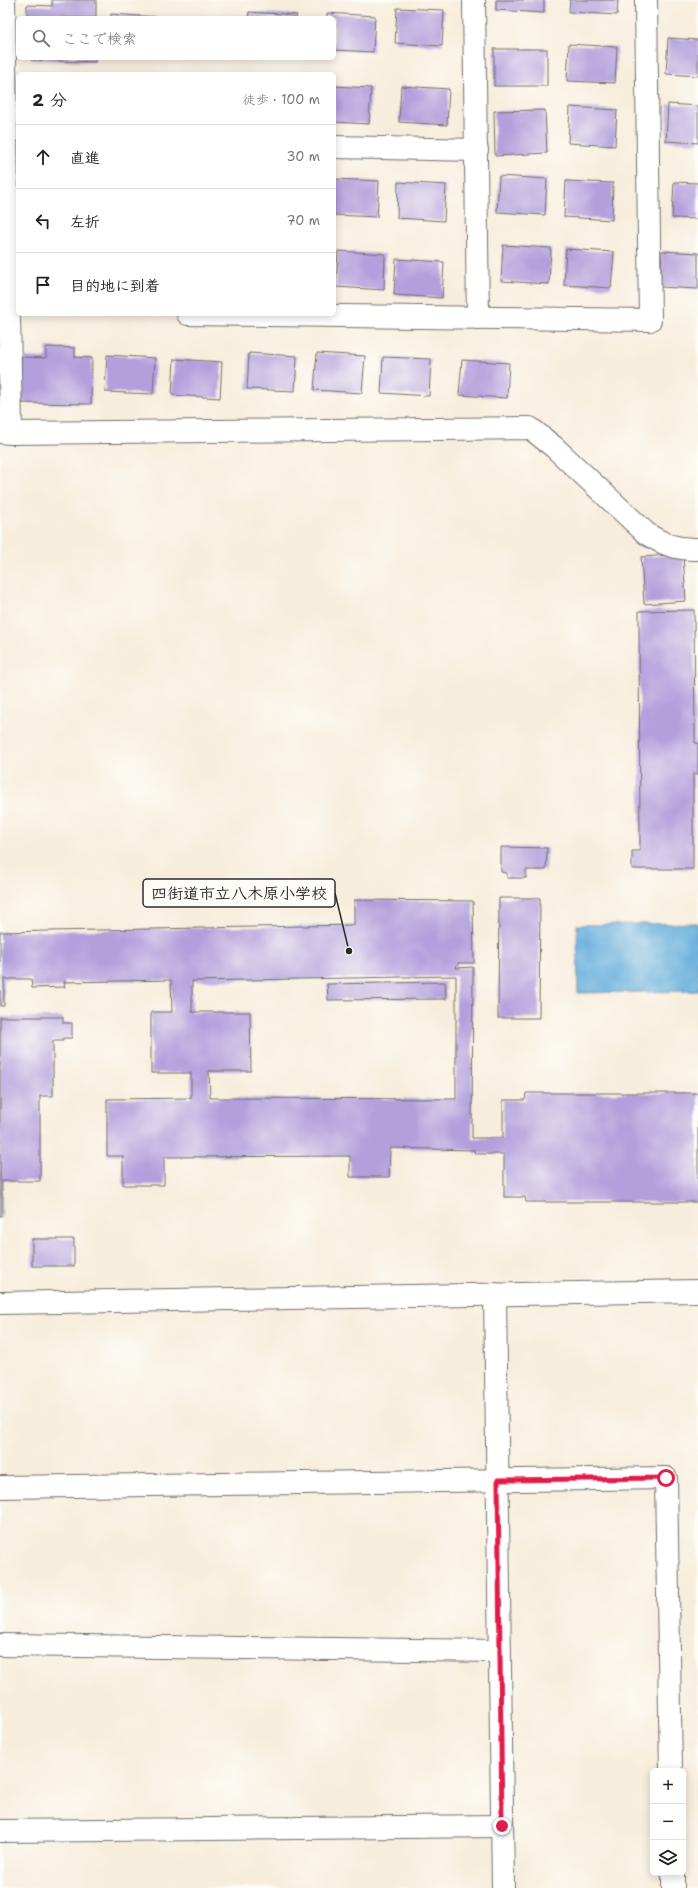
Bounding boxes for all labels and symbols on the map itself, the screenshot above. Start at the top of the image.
callout: 四街道市立八木原小学校 [143,879,335,907]
text: 四街道市立八木原小学校 [151,883,327,904]
route start [657,1469,675,1487]
route end [493,1817,511,1835]

